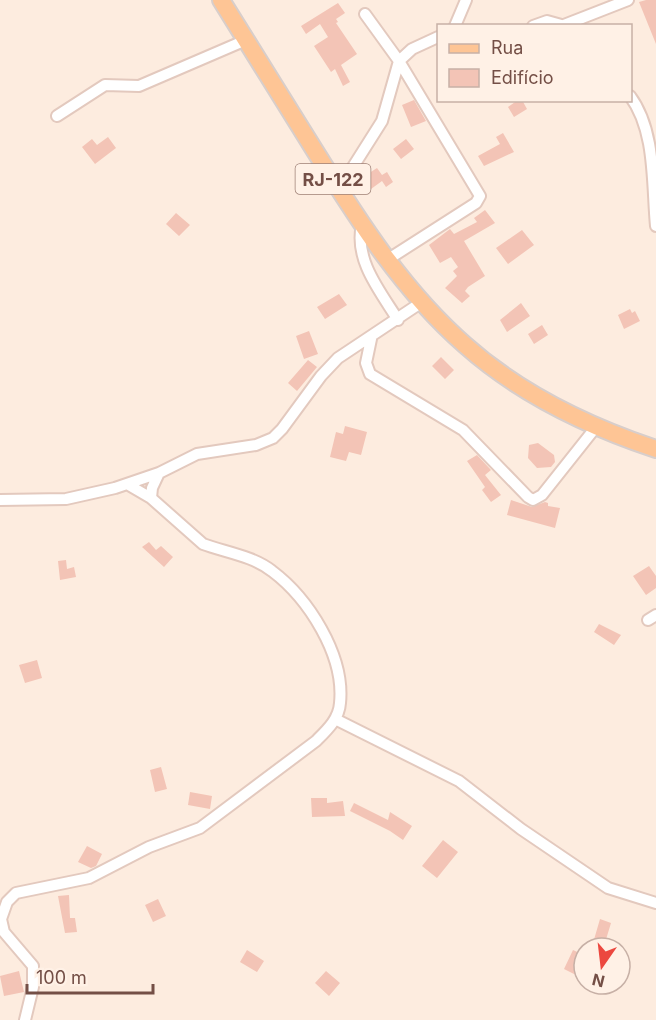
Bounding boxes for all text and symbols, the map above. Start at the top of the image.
legend [437,24,632,102]
text: Rua [491,37,523,58]
text: Edifício [491,67,554,88]
road number: RJ-122 [296,164,370,194]
north arrow [572,936,632,996]
scale bar [27,957,153,995]
text: 100 m [36,967,87,988]
text: N [590,969,607,992]

